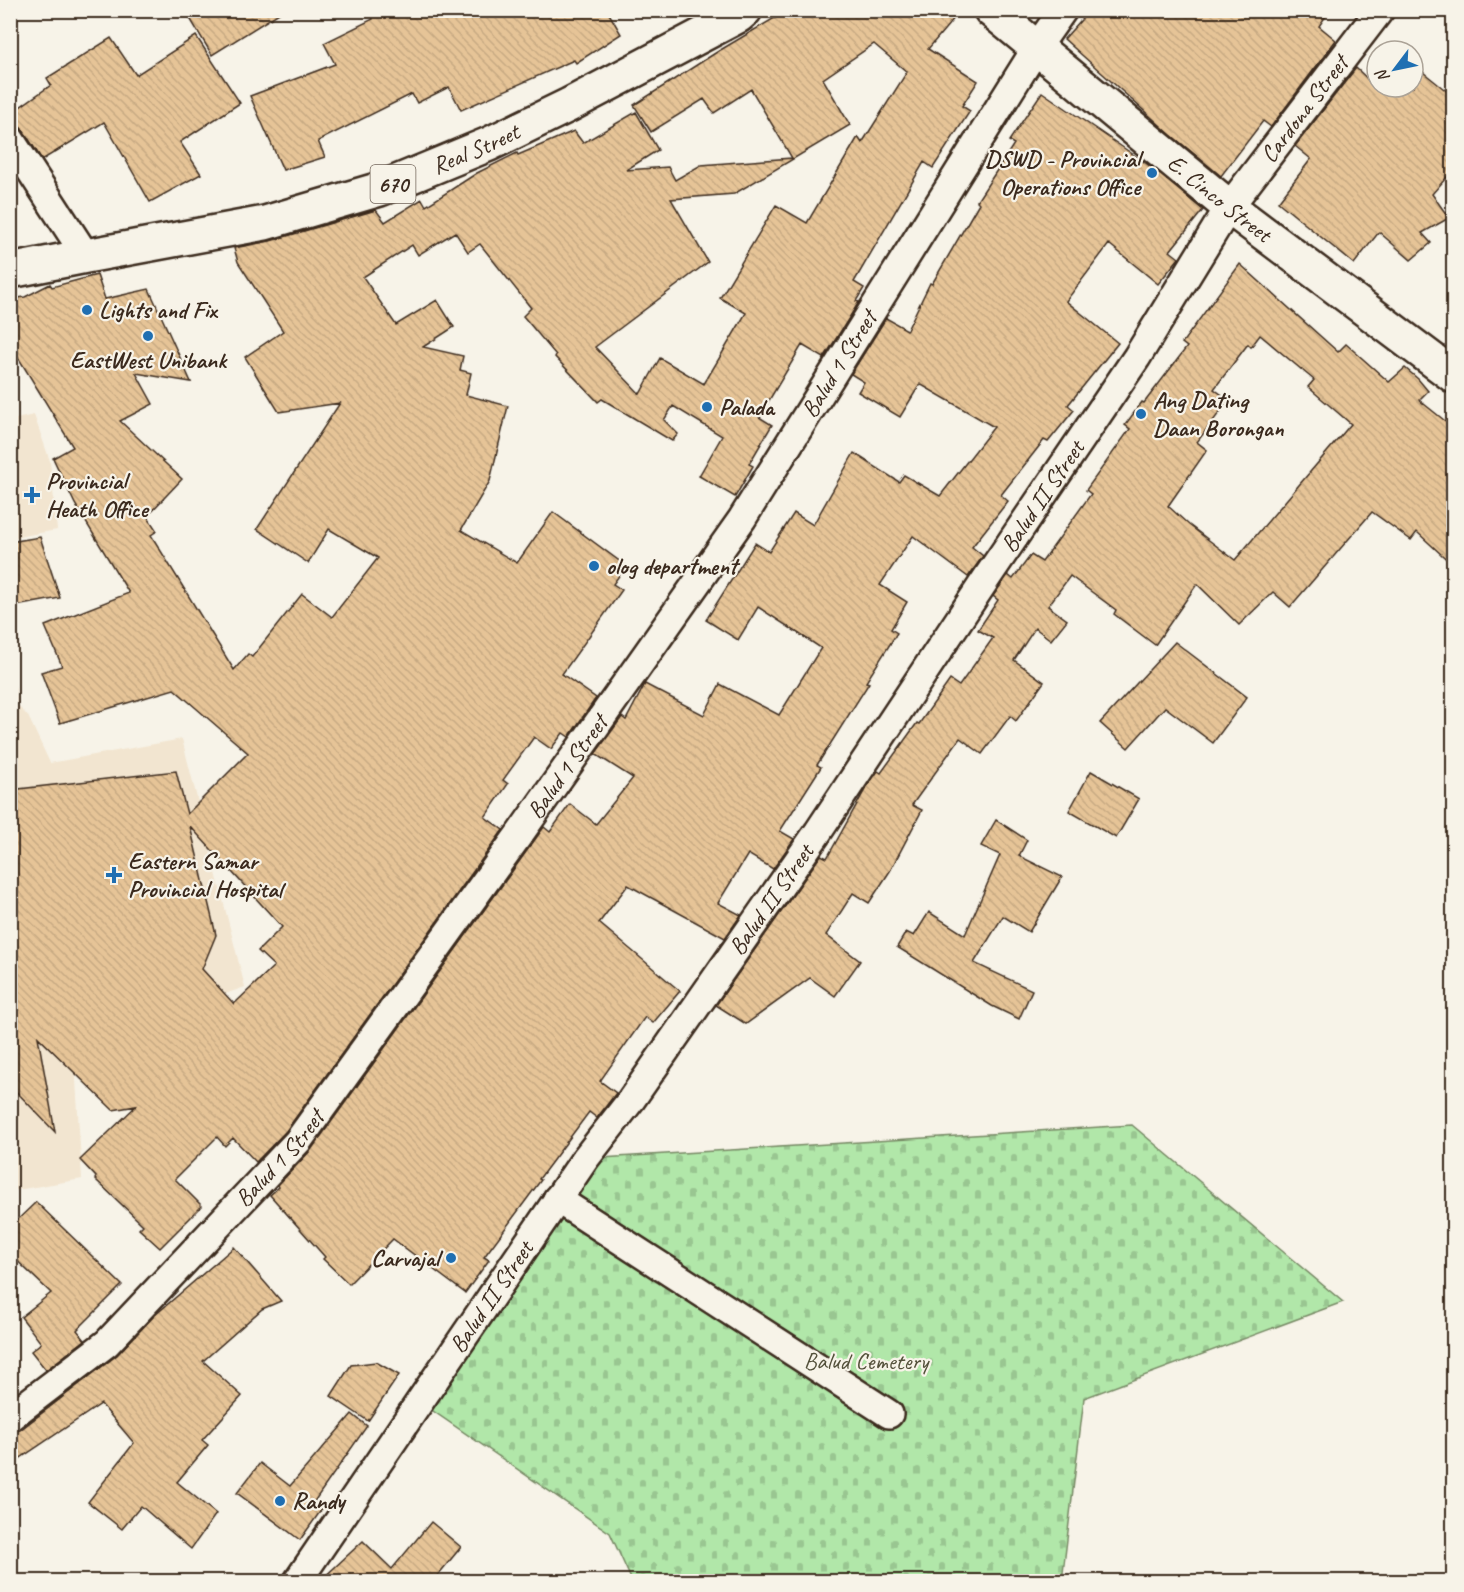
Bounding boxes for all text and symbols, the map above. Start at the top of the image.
north arrow [1365,39,1425,99]
street label: Cardona Street [1254,47,1357,169]
text: N [1370,64,1394,86]
street label: Real Street [428,116,526,181]
place label: DSWD - Provincial Operations Office [985,144,1145,202]
street label: E. Cinco Street [1162,147,1279,250]
road number: 670 [370,165,416,203]
marker: DSWD - Provincial Operations Office [1145,166,1159,180]
place label: Lights and Fix [99,295,218,325]
marker: Lights and Fix [80,303,94,317]
street label: Balud 1 Street [794,303,885,423]
marker: EastWest Unibank [141,329,155,343]
place label: EastWest Unibank [70,345,228,375]
place label: Ang Dating Daan Borongan [1153,385,1285,443]
place label: Palada [719,392,776,422]
marker: Palada [700,400,714,414]
marker: Ang Dating Daan Borongan [1134,407,1148,421]
street label: Balud II Street [994,433,1092,558]
place label: Provincial Heath Office [46,466,149,524]
marker: Provincial Heath Office [23,486,41,504]
place label: olog department [606,551,741,581]
marker: olog department [587,559,601,573]
street label: Balud 1 Street [520,706,616,824]
street label: Balud II Street [722,837,821,961]
place label: Eastern Samar Provincial Hospital [128,846,287,904]
marker: Eastern Samar Provincial Hospital [105,866,123,884]
street label: Balud 1 Street [229,1101,332,1213]
street label: Balud II Street [443,1234,541,1358]
place label: Carvajal [371,1243,444,1273]
marker: Carvajal [444,1251,458,1265]
park label: Balud Cemetery [804,1346,930,1376]
place label: Randy [292,1486,347,1516]
marker: Randy [273,1494,287,1508]

